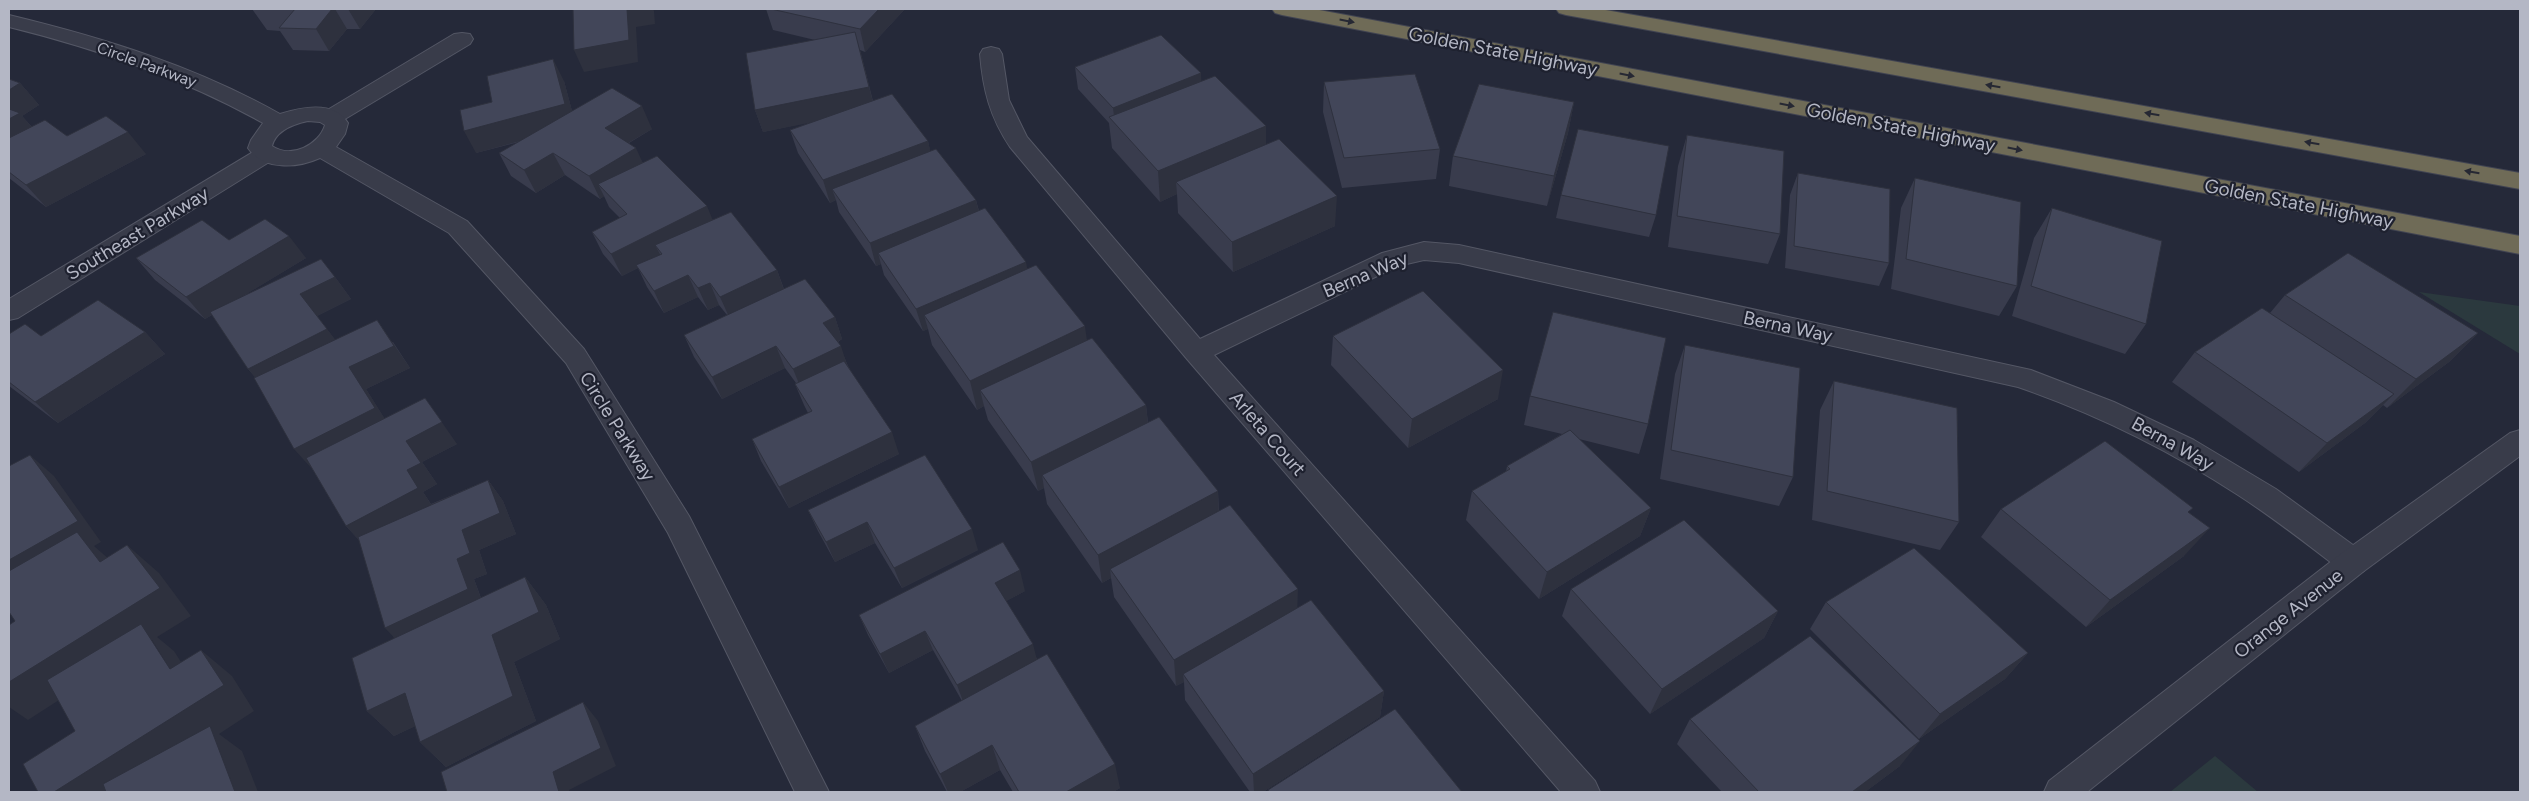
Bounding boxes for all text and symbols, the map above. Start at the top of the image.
one-way arrow [1340,18,1356,26]
street label: Golden State Highway [1407,22,1599,81]
street label: Circle Parkway [94,38,200,92]
one-way arrow [1620,71,1636,79]
one-way arrow [1984,81,2000,89]
street label: Golden State Highway [1805,98,1997,157]
one-way arrow [1779,101,1794,109]
one-way arrow [2144,110,2160,118]
one-way arrow [2304,139,2320,147]
one-way arrow [2008,145,2024,153]
one-way arrow [2464,168,2480,176]
street label: Golden State Highway [2203,174,2395,233]
street label: Southeast Parkway [62,182,213,285]
street label: Berna Way [1319,246,1411,303]
street label: Berna Way [1741,306,1835,347]
street label: Circle Parkway [575,367,660,485]
street label: Arleta Court [1225,386,1311,480]
street label: Berna Way [2128,411,2218,475]
street label: Orange Avenue [2229,564,2347,663]

